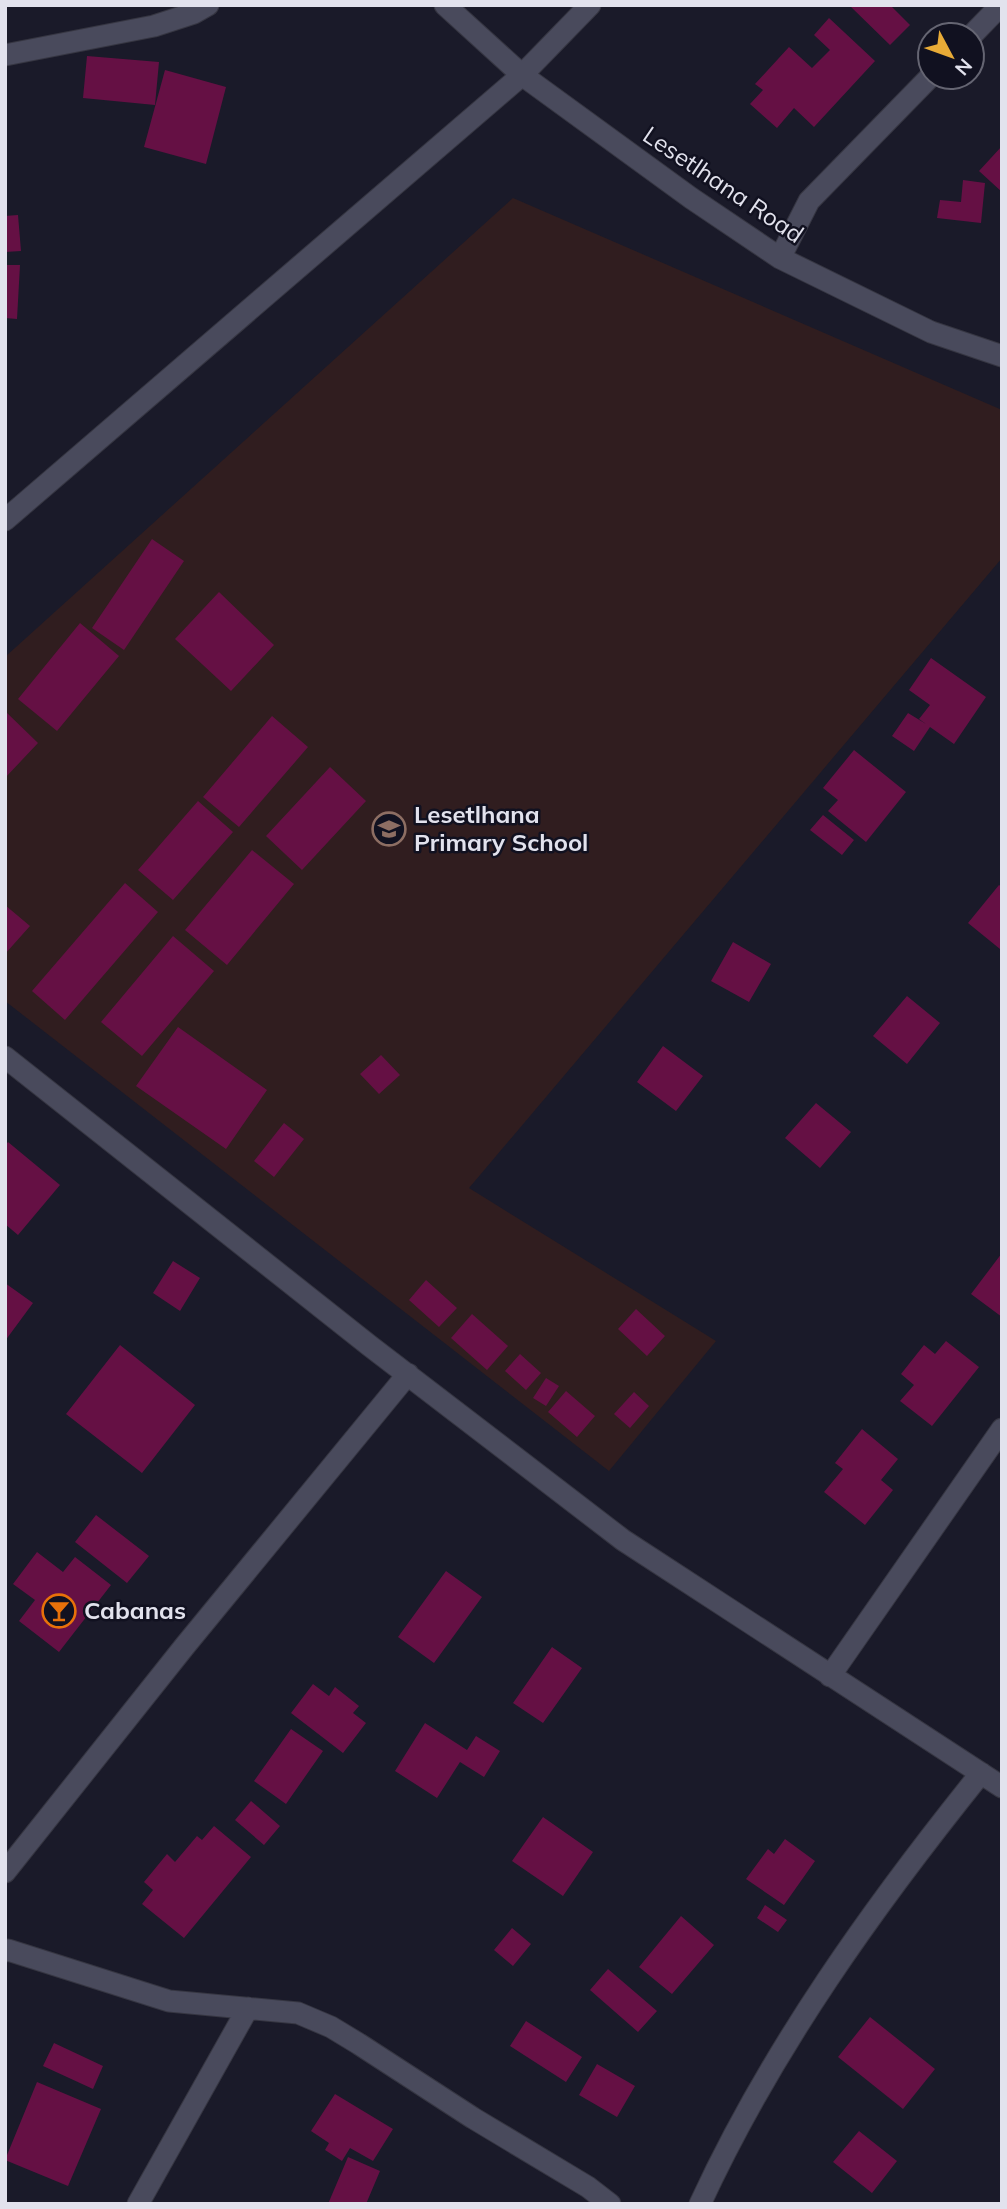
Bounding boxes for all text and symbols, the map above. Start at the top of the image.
north arrow [916,21,986,91]
text: N [950,54,978,80]
street label: Lesetlhana Road [638,119,810,249]
place label: Lesetlhana Primary School [414,799,588,857]
school or university icon: Lesetlhana Primary School [370,810,408,848]
bar icon: Cabanas [40,1592,78,1630]
place label: Cabanas [84,1595,186,1625]

